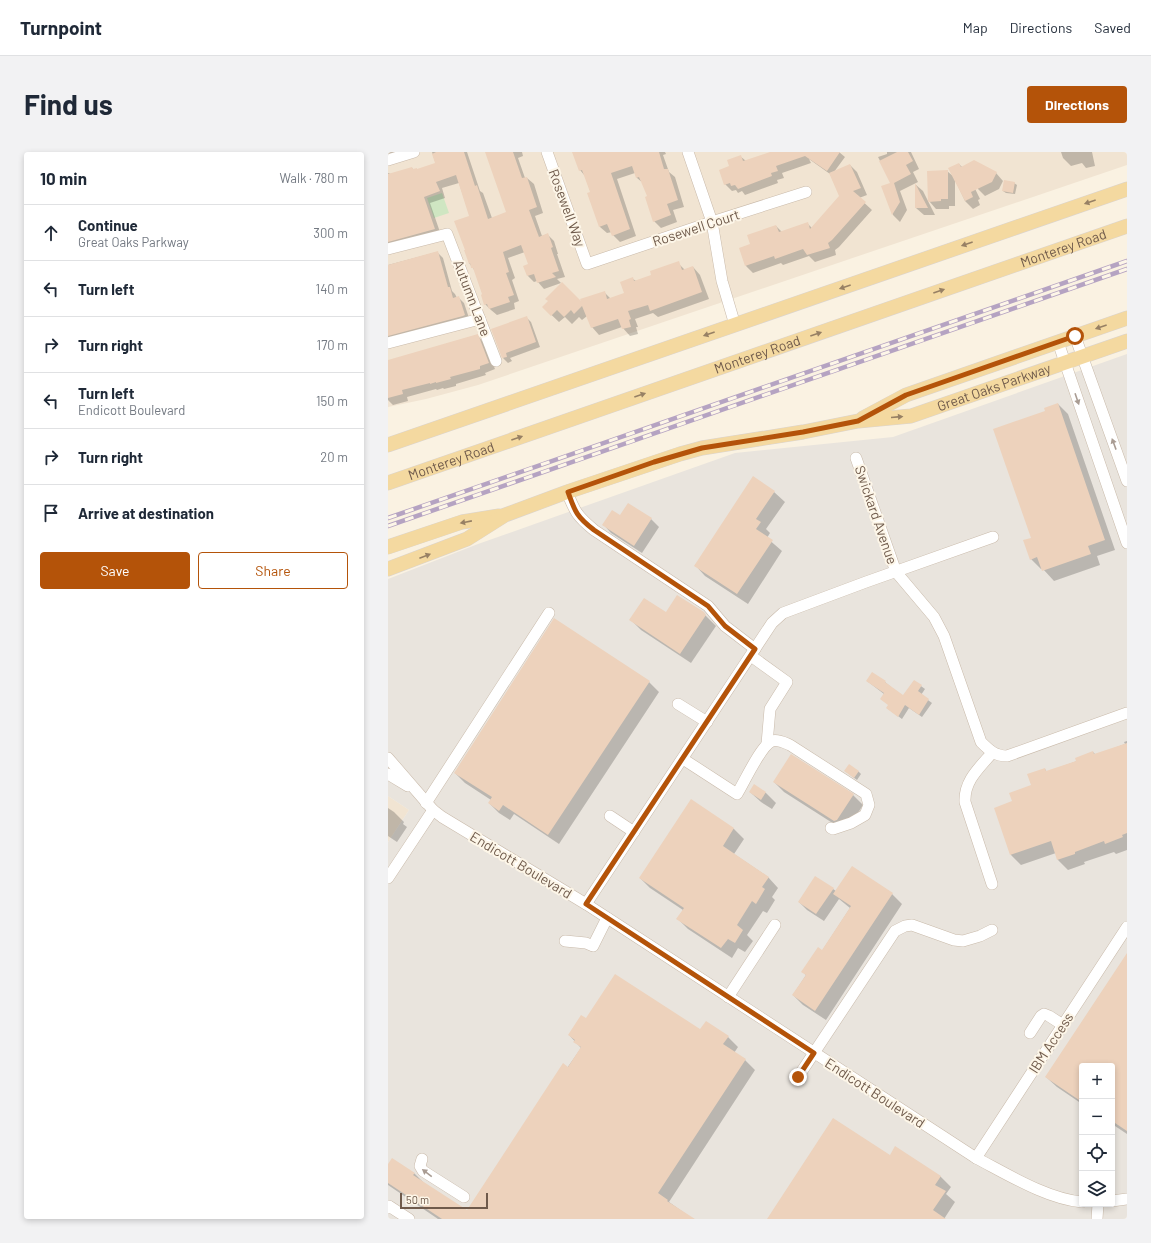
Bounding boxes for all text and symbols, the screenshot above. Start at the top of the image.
text: Turnpoint [20,16,102,39]
text: Map [963,19,988,36]
text: Directions [1010,19,1072,36]
text: Saved [1094,19,1131,36]
button: Directions [1027,86,1127,123]
text: Find us [24,87,113,121]
street label: Rosewell Way [545,166,590,250]
text: 10 min [40,168,87,188]
text: Walk · 780 m [280,170,348,186]
one-way arrow [1084,199,1096,205]
street label: Rosewell Court [650,205,742,250]
text: Continue [78,216,138,234]
icon: ahead [40,222,62,244]
text: 300 m [313,225,348,241]
street label: Monterey Road [1018,225,1109,271]
text: Great Oaks Parkway [78,234,189,250]
one-way arrow [961,242,973,248]
street label: Autumn Lane [450,257,495,338]
icon: left [40,278,62,300]
text: Turn left [78,280,134,298]
text: 140 m [316,281,348,297]
one-way arrow [838,284,850,290]
one-way arrow [933,288,945,294]
one-way arrow [1095,325,1107,331]
route start [1066,327,1084,345]
street label: Monterey Road [712,331,803,377]
one-way arrow [810,331,822,337]
one-way arrow [702,332,714,338]
icon: right [40,334,62,356]
text: Turn right [78,336,143,354]
text: 170 m [317,337,348,353]
street label: Great Oaks Parkway [935,359,1053,414]
text: Turn left [78,384,134,402]
icon: left [40,390,62,412]
one-way arrow [635,392,647,398]
text: 150 m [316,393,348,409]
one-way arrow [1074,394,1080,406]
text: Endicott Boulevard [78,402,185,418]
one-way arrow [891,414,903,421]
one-way arrow [512,434,524,440]
one-way arrow [1111,437,1117,449]
street label: Monterey Road [406,438,496,483]
icon: right [40,446,62,468]
text: Turn right [78,448,143,466]
text: 20 m [320,449,348,465]
street label: Swickard Avenue [852,463,901,566]
icon: arrive [40,502,62,524]
text: Arrive at destination [78,504,214,522]
one-way arrow [460,519,473,525]
button: Save [40,552,190,589]
button: Share [198,552,348,589]
one-way arrow [419,552,431,558]
street label: Endicott Boulevard [467,828,575,902]
street label: IBM Access [1025,1009,1077,1076]
street label: Endicott Boulevard [822,1054,928,1131]
map controls [1079,1063,1115,1207]
button: + [1079,1063,1115,1099]
route end [789,1068,807,1086]
button: − [1079,1099,1115,1135]
button: locate [1079,1135,1115,1171]
one-way arrow [422,1169,432,1177]
button: layers [1079,1171,1115,1207]
scale bar [400,1191,488,1210]
text: 50 m [406,1193,429,1206]

